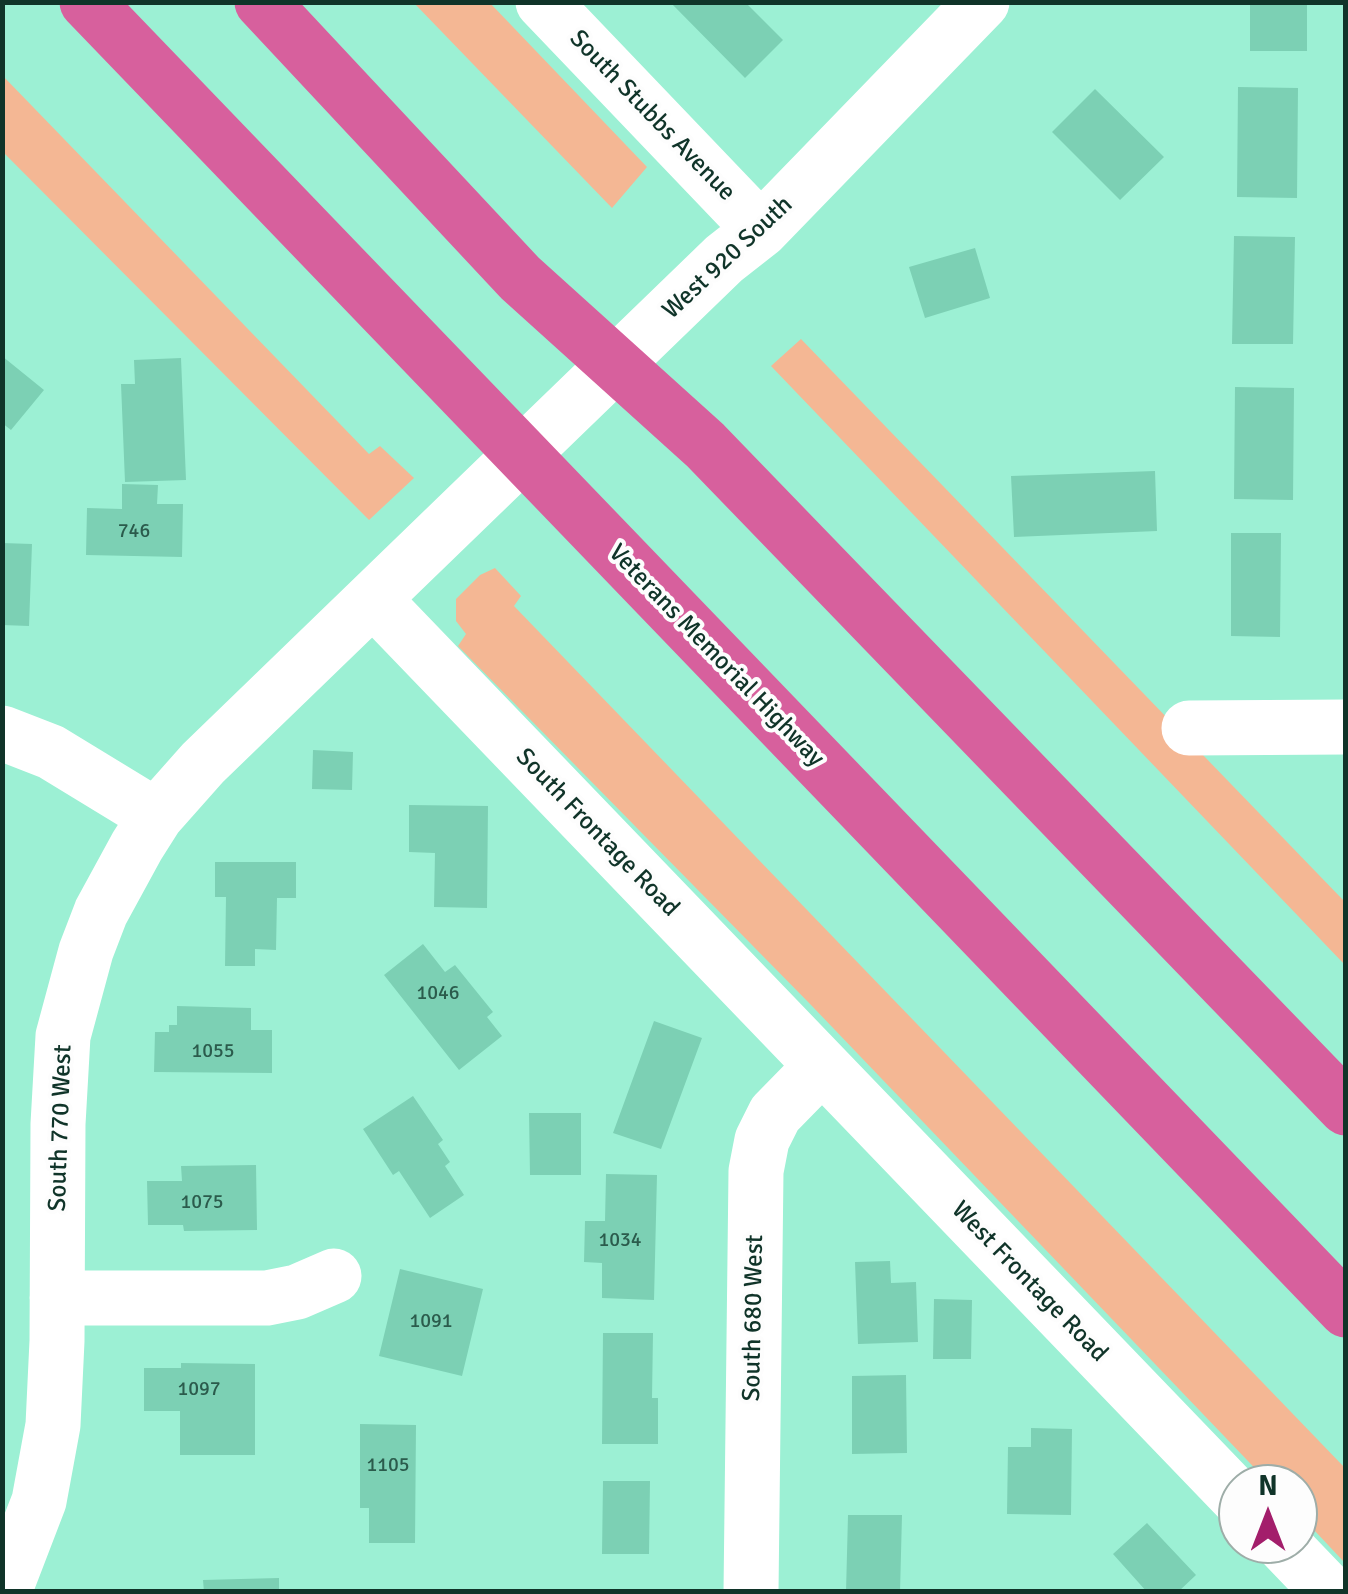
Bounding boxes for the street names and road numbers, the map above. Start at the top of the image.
street label: South Stubbs Avenue [563,24,741,208]
street label: West 920 South [657,190,799,326]
street label: Veterans Memorial Highway [602,538,830,774]
street label: South Frontage Road [509,743,685,923]
street label: South 770 West [43,1044,79,1212]
street label: West Frontage Road [945,1195,1113,1369]
street label: South 680 West [738,1234,770,1402]

